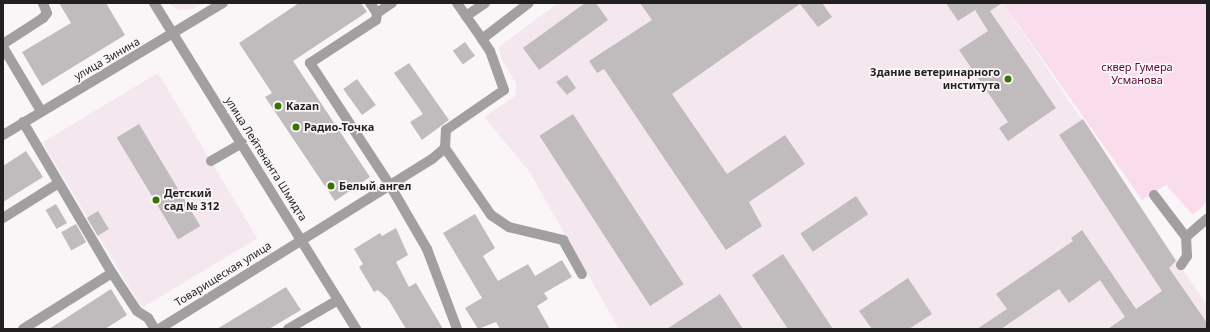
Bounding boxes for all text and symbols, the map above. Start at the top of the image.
street label: улица Зинина [72,35,142,83]
park label: сквер Гумера Усманова [1101,61,1173,87]
place label: Здание ветеринарного института [870,66,1000,92]
marker: Здание ветеринарного института [1003,74,1013,84]
street label: улица Лейтенанта Шмидта [222,95,310,223]
place label: Kazan [286,99,319,113]
marker: Kazan [273,101,283,111]
place label: Радио-Точка [304,120,374,134]
marker: Радио-Точка [291,122,301,132]
place label: Белый ангел [339,179,411,193]
marker: Белый ангел [326,181,336,191]
place label: Детский сад № 312 [164,187,219,213]
marker: Детский сад № 312 [151,195,161,205]
street label: Товарищеская улица [172,239,274,309]

